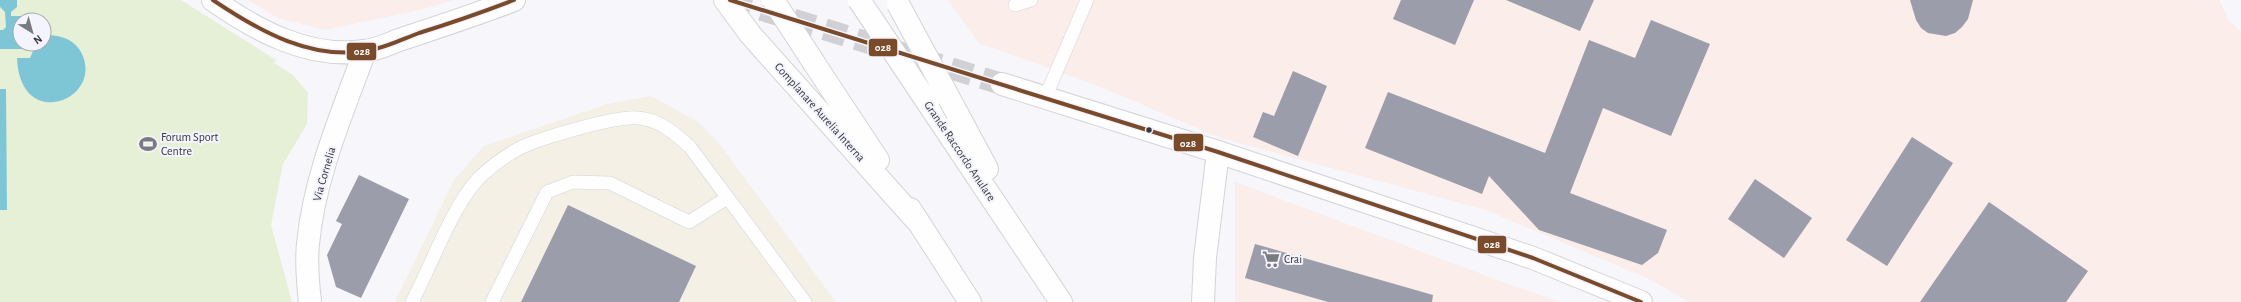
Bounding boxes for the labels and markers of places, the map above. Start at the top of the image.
unlabelled marker [1144,125,1154,135]
place label: Forum Sport Centre [161,131,218,157]
sports icon: Forum Sport Centre [138,134,158,154]
supermarket icon: Crai [1261,249,1281,269]
place label: Crai [1284,253,1302,265]

